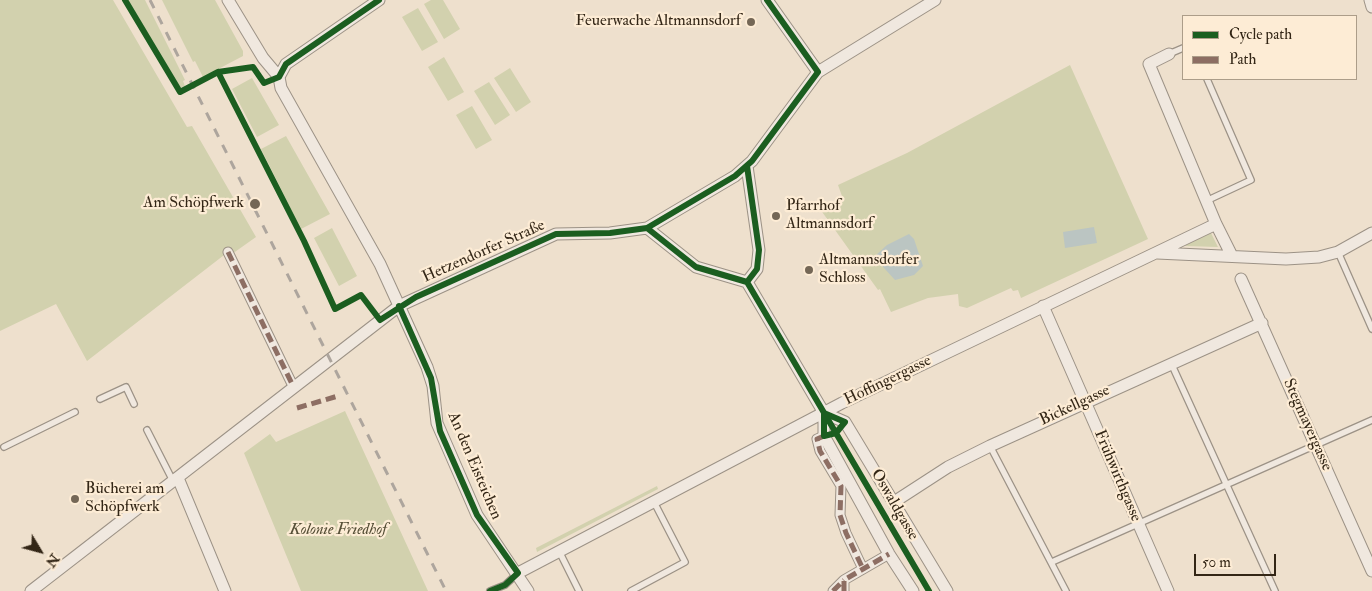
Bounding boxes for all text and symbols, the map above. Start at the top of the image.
place label: Feuerwache Altmannsdorf [575,12,741,32]
legend [1182,15,1357,80]
marker: Feuerwache Altmannsdorf [745,16,757,28]
text: Cycle path [1229,25,1292,44]
text: Path [1229,50,1256,69]
place label: Am Schöpfwerk [143,194,244,214]
marker: Am Schöpfwerk [248,197,262,211]
place label: Pfarrhof Altmannsdorf [786,197,873,235]
marker: Pfarrhof Altmannsdorf [770,210,782,222]
street label: Hetzendorfer Straße [420,216,548,288]
place label: Altmannsdorfer Schloss [819,251,919,289]
marker: Altmannsdorfer Schloss [803,264,815,276]
street label: Hoffingergasse [841,352,935,410]
street label: Stegmayergasse [1278,376,1336,474]
street label: Bickellgasse [1037,381,1113,431]
street label: An den Eisteichen [443,409,505,523]
street label: Frühwirthgasse [1089,427,1145,525]
street label: Oswaldgasse [866,466,922,544]
place label: Bücherei am Schöpfwerk [85,480,165,518]
marker: Bücherei am Schöpfwerk [69,493,81,505]
park label: Kolonie Friedhof [289,521,387,541]
north arrow [15,526,65,576]
scale bar [1197,544,1280,576]
text: N [42,550,63,570]
text: 50 m [1202,553,1231,572]

